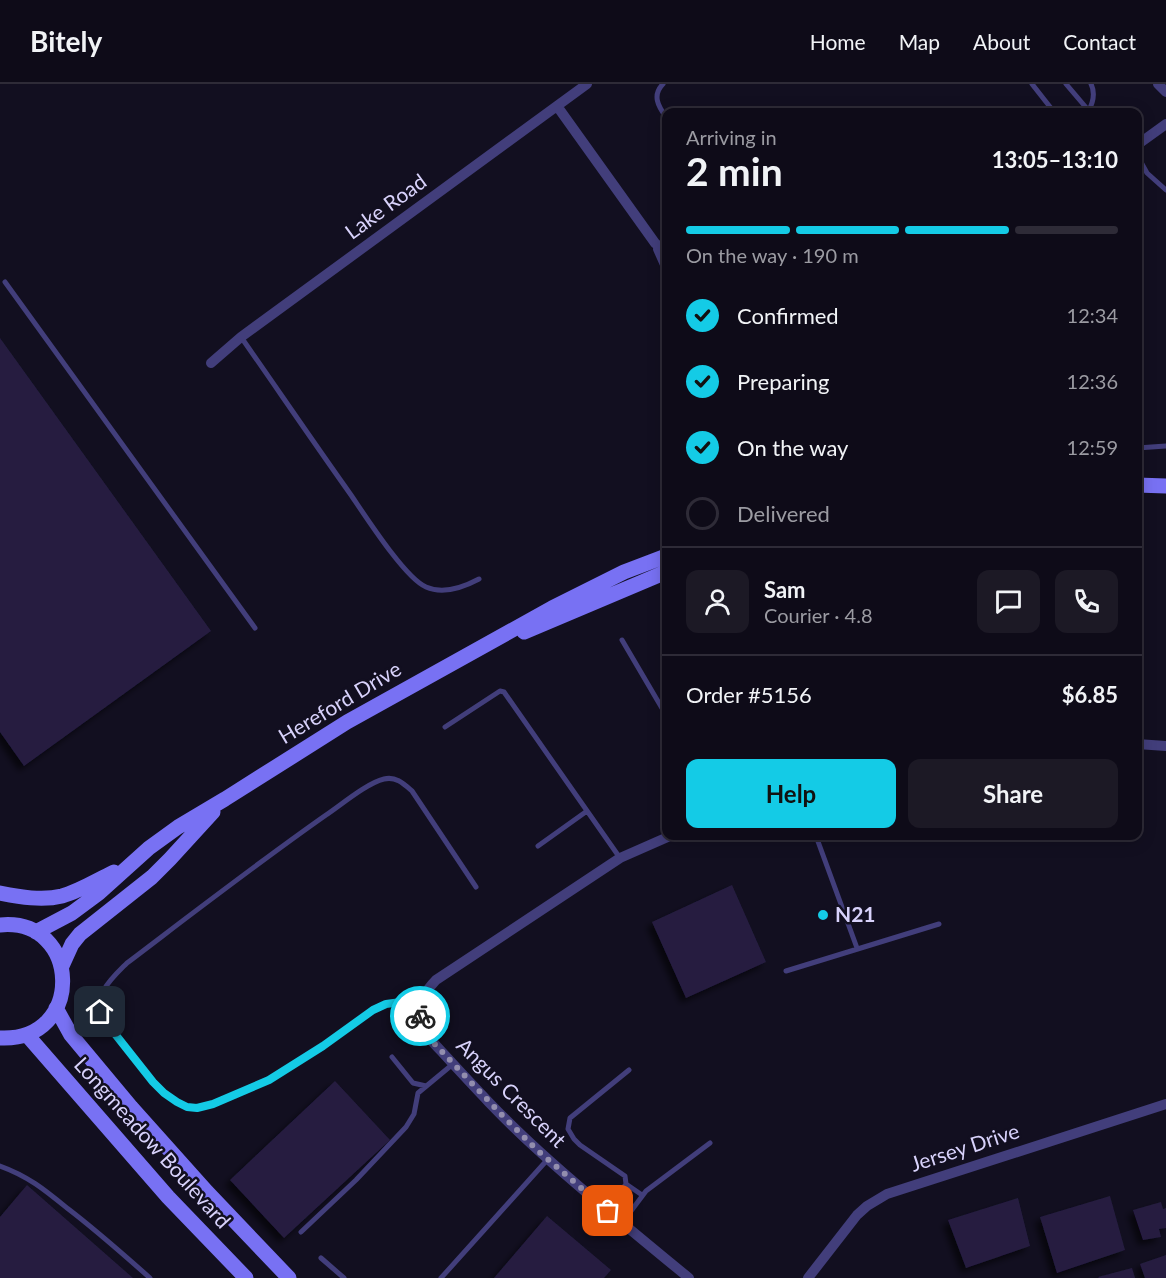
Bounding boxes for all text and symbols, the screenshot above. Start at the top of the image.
text: Bitely [30,24,102,58]
text: Home [810,29,866,54]
text: Map [899,29,940,54]
text: About [973,29,1030,54]
text: Contact [1063,29,1136,54]
text: Arriving in [686,125,777,149]
text: 13:05–13:10 [992,146,1118,173]
text: 2 min [686,148,783,194]
street label: Lake Road [340,168,431,244]
text: On the way · 190 m [686,243,859,267]
icon: check [686,299,719,332]
text: Confirmed [737,302,839,329]
text: 12:34 [1067,303,1118,327]
icon: check [686,365,719,398]
text: Preparing [737,368,829,395]
text: 12:36 [1067,369,1118,393]
icon: check [686,431,719,464]
text: On the way [737,434,848,461]
text: 12:59 [1067,435,1118,459]
text: Delivered [737,500,830,527]
button: person [686,570,749,633]
button: chat [977,570,1040,633]
button: phone [1055,570,1118,633]
text: Sam [764,576,806,603]
text: Courier · 4.8 [764,603,873,627]
street label: Hereford Drive [273,655,405,748]
text: Order #5156 [686,681,812,708]
text: $6.85 [1062,681,1118,708]
button: Help [686,759,896,828]
button: Share [908,759,1118,828]
place label: N21 [835,901,876,926]
marker: N21 [816,908,830,922]
pin [74,986,125,1037]
courier [390,986,450,1046]
icon: home [83,995,116,1028]
icon: bike [404,1000,437,1033]
street label: Angus Crescent [452,1032,572,1152]
street label: Longmeadow Boulevard [70,1051,236,1233]
street label: Jersey Drive [907,1117,1022,1176]
pin [582,1185,633,1236]
icon: bag [591,1194,624,1227]

